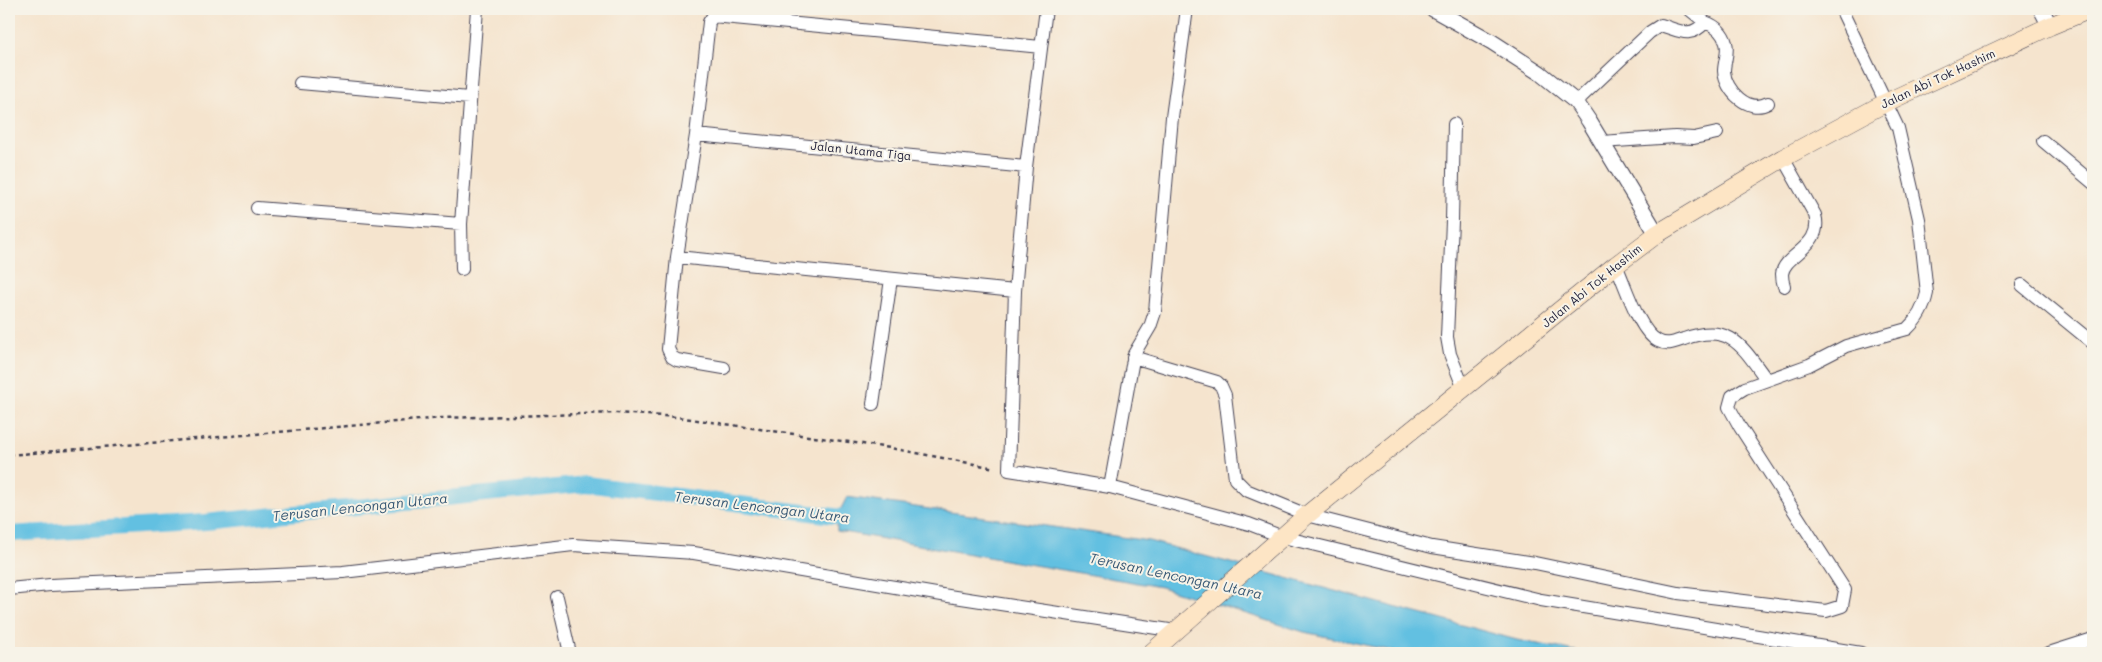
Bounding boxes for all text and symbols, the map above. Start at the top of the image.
street label: Jalan Abi Tok Hashim [1878,45,1997,112]
street label: Jalan Utama Tiga [810,137,912,163]
street label: Jalan Abi Tok Hashim [1538,240,1645,331]
water label: Terusan Lencongan Utara [674,486,851,527]
water label: Terusan Lencongan Utara [271,488,448,525]
water label: Terusan Lencongan Utara [1088,548,1264,603]

